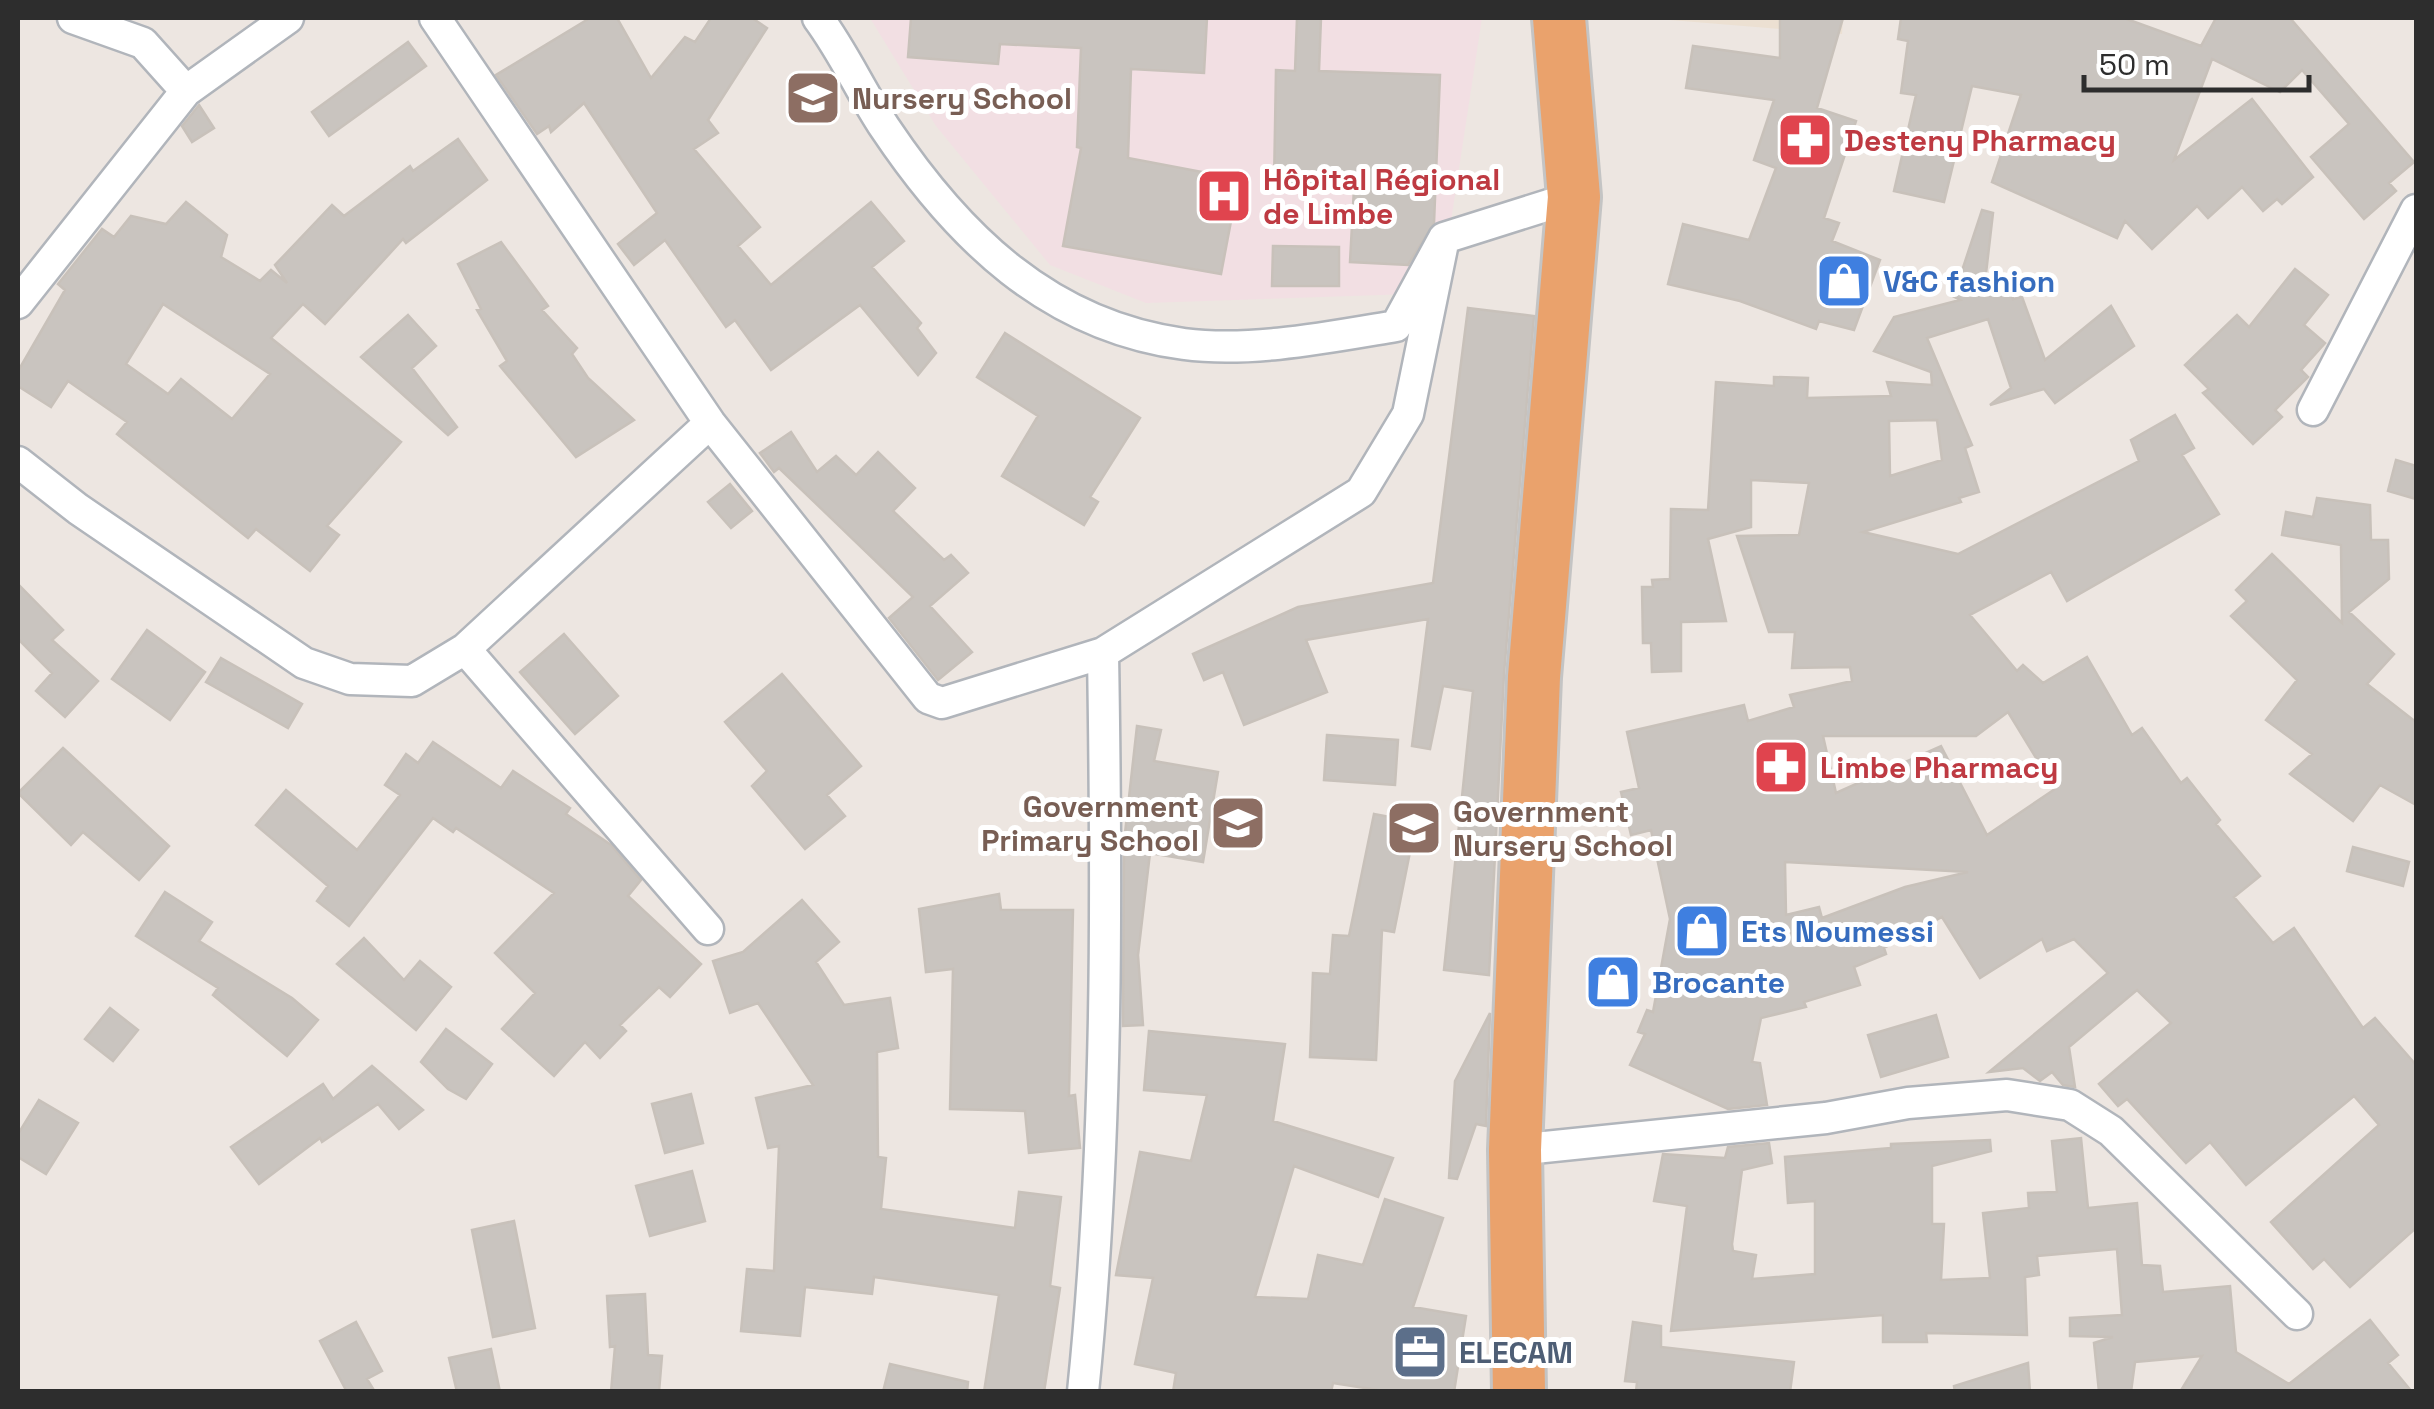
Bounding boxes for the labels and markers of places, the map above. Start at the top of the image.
school or university icon: Nursery School [783,68,843,128]
place label: Nursery School [852,79,1072,118]
pharmacy icon: Desteny Pharmacy [1775,110,1835,170]
place label: Desteny Pharmacy [1844,121,2116,160]
place label: Hôpital Régional de Limbe [1263,160,1500,233]
hospital icon: Hôpital Régional de Limbe [1194,166,1254,226]
shop icon: V&C fashion [1814,251,1874,311]
place label: V&C fashion [1883,262,2055,301]
pharmacy icon: Limbe Pharmacy [1751,737,1811,797]
place label: Limbe Pharmacy [1820,748,2058,787]
place label: Government Primary School [981,787,1199,860]
place label: Government Nursery School [1453,792,1673,865]
school or university icon: Government Primary School [1208,793,1268,853]
school or university icon: Government Nursery School [1384,798,1444,858]
shop icon: Ets Noumessi [1672,901,1732,961]
place label: Ets Noumessi [1741,912,1934,951]
shop icon: Brocante [1583,952,1643,1012]
place label: Brocante [1652,963,1785,1002]
office icon: ELECAM [1390,1322,1450,1382]
place label: ELECAM [1459,1333,1573,1372]

